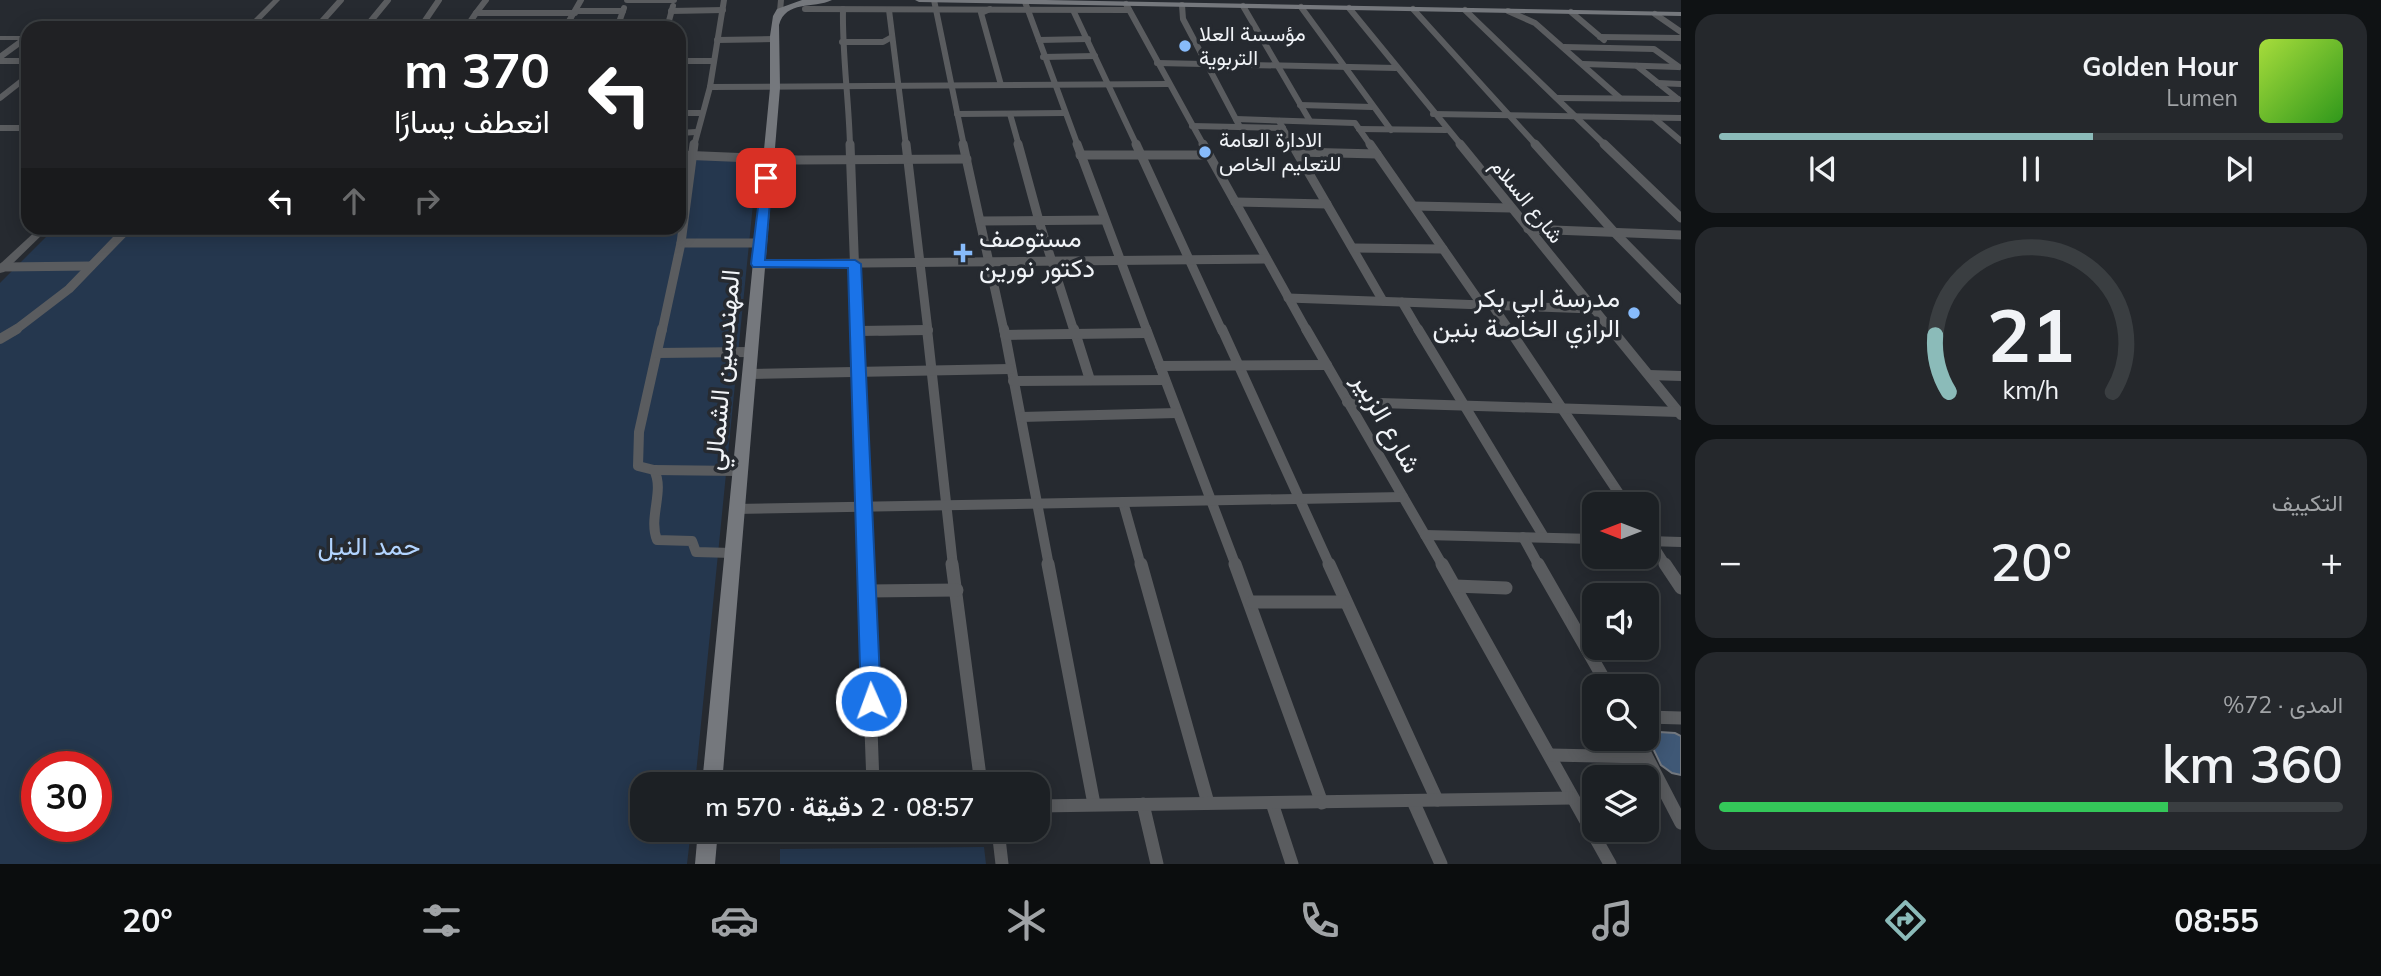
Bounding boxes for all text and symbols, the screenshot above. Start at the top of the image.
place label: مؤسسة العلا التربوية [1199,20,1306,71]
marker: مؤسسة العلا التربوية [1177,38,1193,54]
text: 370 m [404,39,550,100]
icon: left [574,49,665,140]
text: Golden Hour [2082,50,2238,83]
text: Lumen [2166,83,2238,112]
text: انعطف يسارًا [394,101,550,141]
place label: الادارة العامة للتعليم الخاص [1219,126,1341,178]
marker: الادارة العامة للتعليم الخاص [1197,144,1213,160]
pin [736,148,796,208]
icon: previous [1804,150,1842,188]
icon: pause [2012,150,2050,188]
icon: next [2220,150,2258,188]
street label: شارع السلام [1484,153,1570,249]
icon: arrive [747,159,785,197]
icon: left [262,182,300,220]
icon: ahead [335,182,373,220]
icon: right [408,182,446,220]
place label: مستوصف دكتور نورين [979,221,1095,284]
marker: مستوصف دكتور نورين [953,243,973,263]
street label: المهندسين الشمالي [696,268,752,472]
place label: مدرسة ابي بكر الرازي الخاصة بنين [1433,281,1620,349]
text: 21 [1987,289,2075,380]
marker: مدرسة ابي بكر الرازي الخاصة بنين [1626,305,1642,321]
street label: شارع الزبير [1343,366,1429,480]
text: km/h [2003,374,2059,405]
text: التكييف [2272,488,2343,517]
north arrow [1582,492,1659,569]
map controls [1582,492,1659,842]
park label: حمد النيل [318,529,420,562]
text: 20° [1990,529,2072,594]
text: − [1719,537,1742,585]
text: + [2320,537,2343,585]
button: sound [1582,583,1659,660]
position arrow [834,664,908,738]
button: search [1582,674,1659,751]
text: المدى · 72% [2223,690,2343,719]
text: 360 km [2162,731,2343,796]
speed limit sign: 30 [21,751,112,842]
button: layers [1582,765,1659,842]
text: 08:57 · 2 دقيقة · 570 m [705,790,975,823]
icon: filters [417,896,466,945]
icon: car [710,896,759,945]
icon: climate [1002,896,1051,945]
icon: phone [1295,896,1344,945]
icon: music [1588,896,1637,945]
icon: directions [1881,896,1930,945]
text: 20° [122,900,173,940]
text: 08:55 [2174,900,2259,940]

